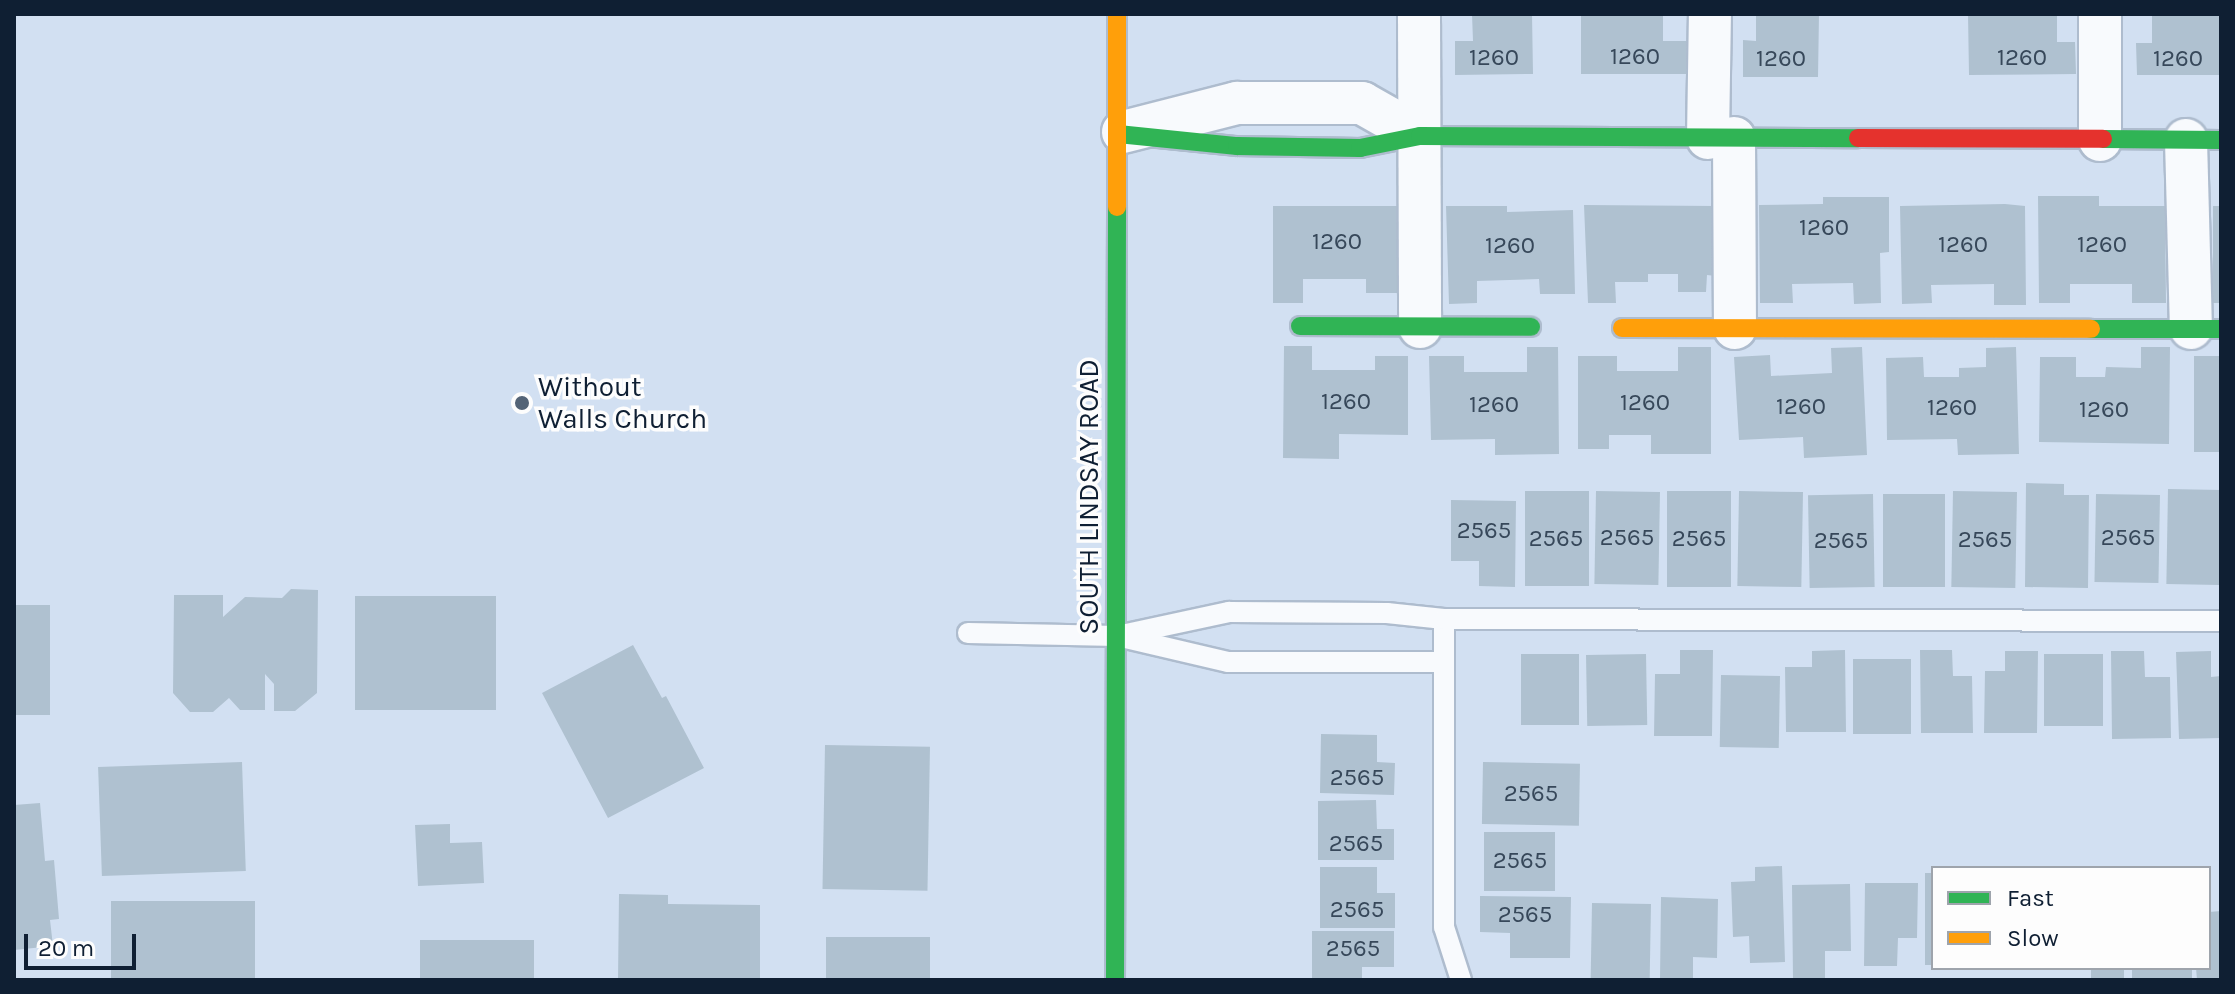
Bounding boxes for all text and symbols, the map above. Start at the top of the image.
house number: 1260 [1610,43,1660,71]
house number: 1260 [1469,44,1519,72]
house number: 1260 [1997,44,2047,72]
house number: 1260 [1756,45,1806,73]
house number: 1260 [2153,45,2203,73]
house number: 1260 [1799,214,1849,242]
house number: 1260 [1312,228,1362,256]
house number: 1260 [1938,231,1988,259]
house number: 1260 [2077,231,2127,259]
house number: 1260 [1485,232,1535,260]
street label: SOUTH LINDSAY ROAD [1072,359,1106,635]
place label: Without Walls Church [538,370,707,436]
house number: 1260 [1321,388,1371,416]
house number: 1260 [1620,389,1670,417]
house number: 1260 [1469,391,1519,419]
house number: 1260 [1776,393,1826,421]
marker: Without Walls Church [513,394,531,412]
house number: 1260 [1927,394,1977,422]
house number: 1260 [2079,396,2129,424]
house number: 2565 [1457,517,1511,545]
house number: 2565 [1600,524,1654,552]
house number: 2565 [2101,524,2155,552]
house number: 2565 [1529,525,1583,553]
house number: 2565 [1672,525,1726,553]
house number: 2565 [1958,526,2012,554]
house number: 2565 [1814,527,1868,555]
house number: 2565 [1330,764,1384,792]
house number: 2565 [1504,780,1558,808]
house number: 2565 [1329,830,1383,858]
house number: 2565 [1493,847,1547,875]
legend [1931,866,2211,970]
text: Fast [2007,884,2054,912]
house number: 2565 [1330,896,1384,924]
house number: 2565 [1498,901,1552,929]
scale bar [28,918,140,968]
text: Slow [2007,924,2059,952]
text: 20 m [38,934,94,962]
house number: 2565 [1326,935,1380,963]

